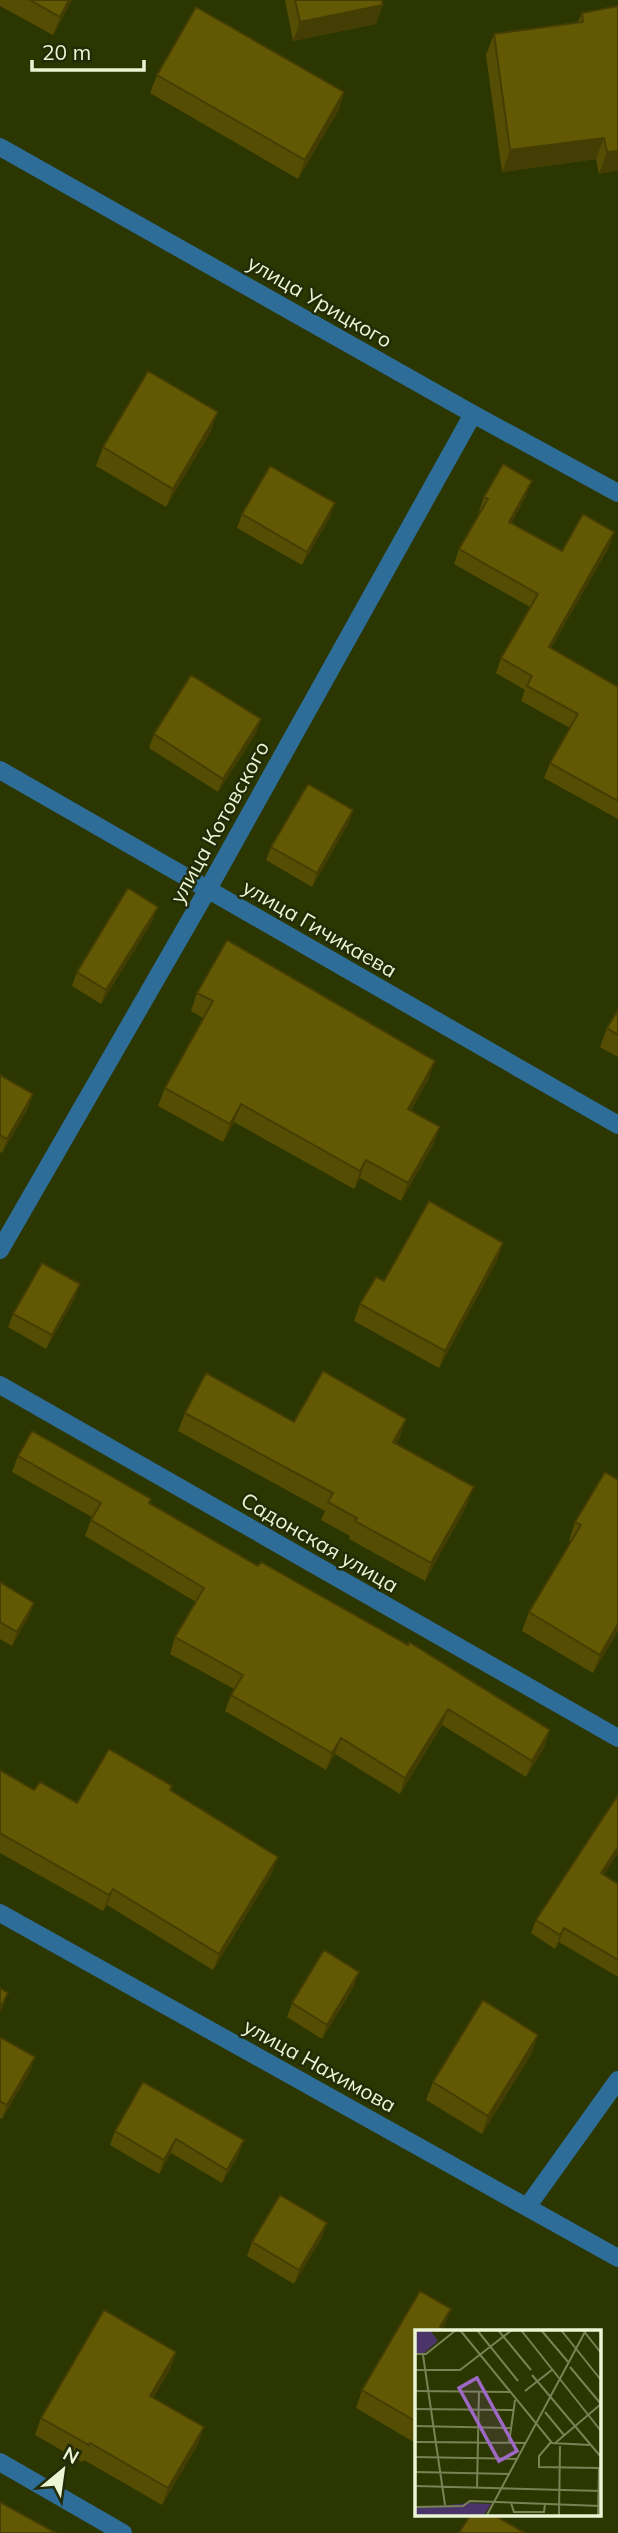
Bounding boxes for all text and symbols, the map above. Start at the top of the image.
scale bar [32,28,144,72]
text: 20 m [42,39,91,65]
street label: улица Урицкого [243,249,397,353]
street label: улица Котовского [164,736,274,908]
street label: улица Гичикаева [238,873,402,983]
street label: Садонская улица [237,1486,403,1598]
street label: улица Нахимова [239,2012,401,2118]
inset map [415,2330,600,2516]
north arrow [28,2435,98,2505]
text: N [59,2441,83,2469]

